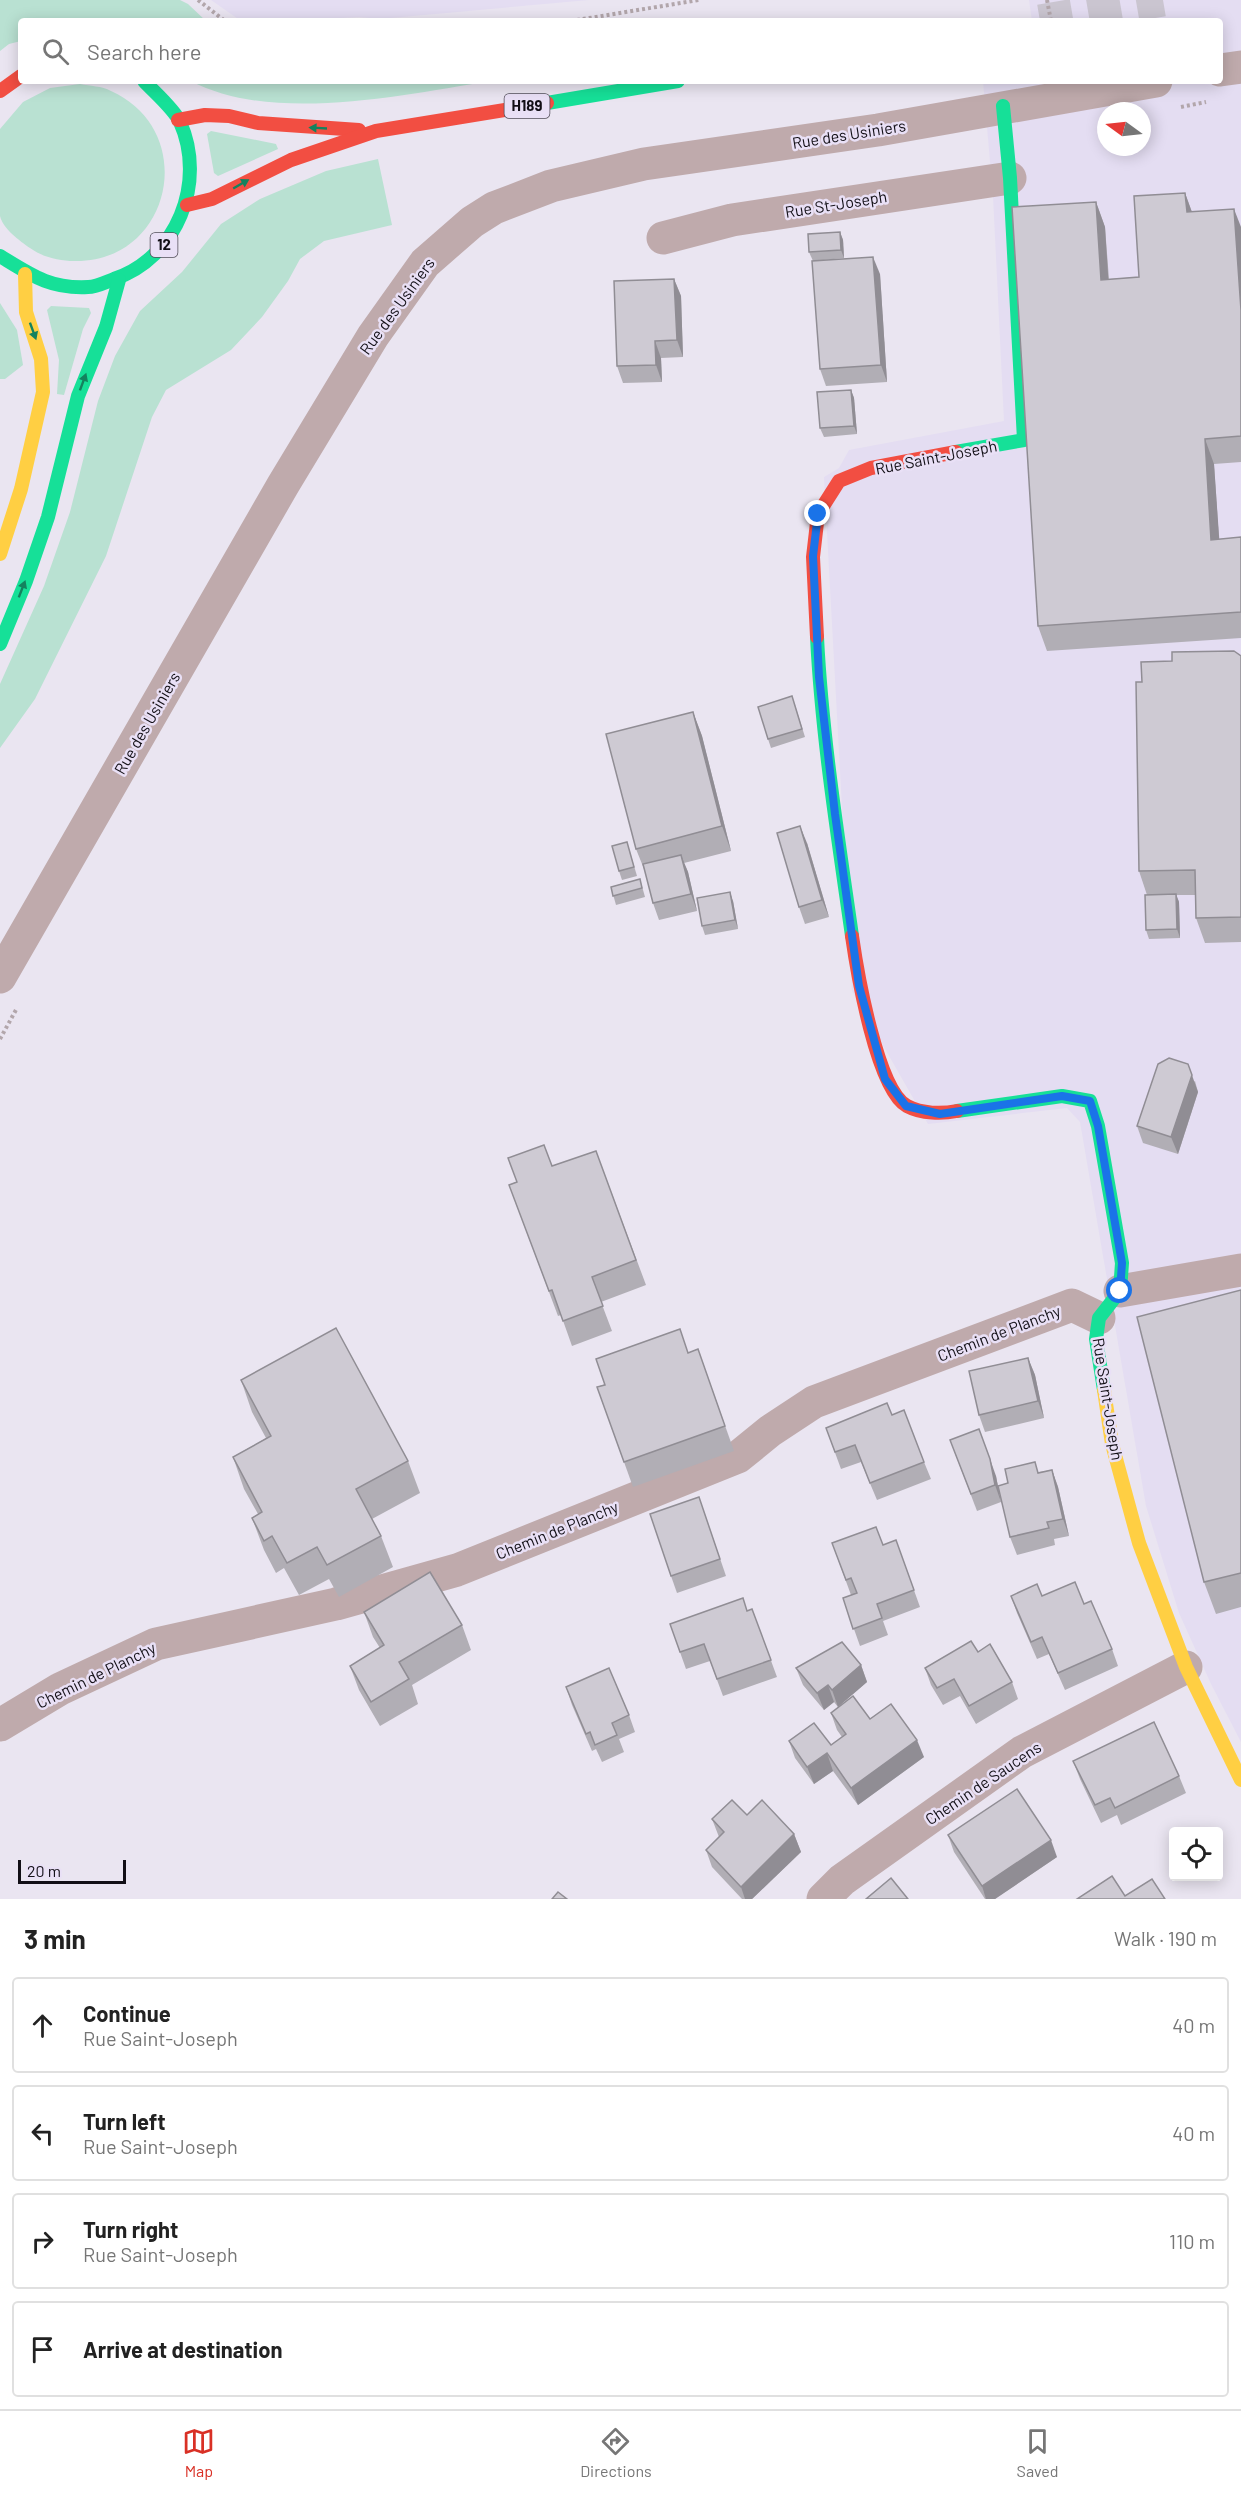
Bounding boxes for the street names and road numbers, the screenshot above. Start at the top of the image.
road number: H189 [504,94,550,118]
street label: Rue des Usiniers [791,115,907,152]
street label: Rue St-Joseph [784,186,888,221]
road number: 12 [150,233,178,257]
street label: Rue des Usiniers [355,254,438,358]
street label: Rue Saint-Joseph [873,435,998,478]
street label: Rue des Usiniers [110,668,184,777]
street label: Chemin de Planchy [935,1300,1064,1365]
street label: Rue Saint-Joseph [1089,1336,1128,1462]
street label: Chemin de Planchy [493,1496,621,1563]
street label: Chemin de Planchy [33,1637,159,1712]
street label: Chemin de Saucens [921,1737,1044,1828]

